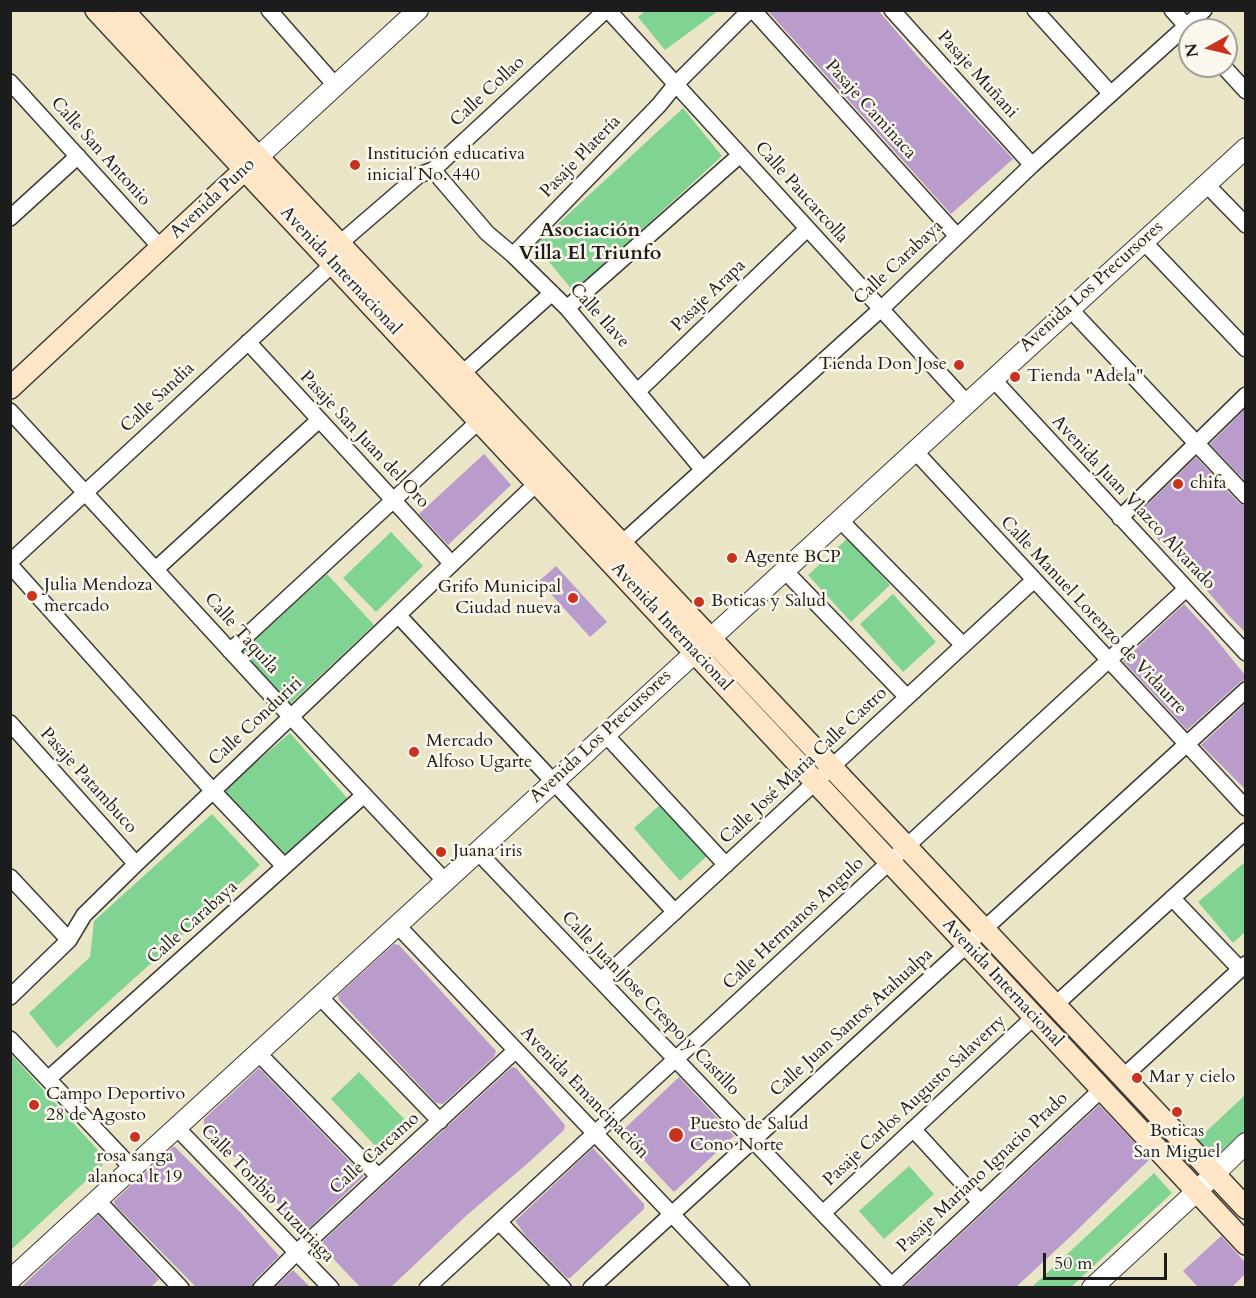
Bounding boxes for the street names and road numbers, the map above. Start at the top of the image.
street label: Pasaje Muñani [932,27,1022,123]
street label: Calle Collao [446,52,530,132]
street label: Pasaje Caminaca [820,56,920,164]
street label: Calle San Antonio [45,93,155,211]
street label: Pasaje Platería [536,111,626,203]
street label: Calle Paucarcolla [750,138,852,248]
street label: Avenida Puno [166,154,260,244]
street label: Avenida Internacional [275,202,405,340]
street label: Calle Carabaya [850,216,948,310]
street label: Avenida Los Precursores [1016,217,1168,357]
street label: Pasaje Arapa [667,255,751,337]
street label: Calle Ilave [564,279,634,353]
street label: Calle Sandia [117,358,199,438]
street label: Pasaje San Juan del Oro [295,367,433,513]
street label: Avenida Juan Vlazco Alvarado [1046,411,1220,595]
street label: Calle Manuel Lorenzo de Vidaurre [995,512,1191,720]
street label: Avenida Internacional [606,558,736,696]
street label: Calle Taquila [199,589,283,679]
street label: Avenida Los Precursores [526,666,676,808]
street label: Calle Conduriri [205,673,307,771]
street label: Calle José Maria Calle Castro [716,683,892,849]
street label: Pasaje Patambuco [35,724,141,838]
street label: Calle Hermanos Angulo [719,853,869,995]
street label: Calle Carabaya [143,877,243,969]
street label: Calle Juan Jose Crespo y Castillo [556,907,744,1101]
street label: Avenida Internacional [937,914,1067,1052]
street label: Calle Juan Santos Atahualpa [766,944,938,1102]
street label: Pasaje Carlos Augusto Salaverry [819,1011,1011,1191]
street label: Avenida Emancipación [515,1022,653,1164]
street label: Pasaje Mariano Ignacio Prado [893,1088,1073,1258]
street label: Calle Carcamo [326,1108,424,1200]
street label: Calle Toribio Luzuriaga [195,1120,339,1268]

